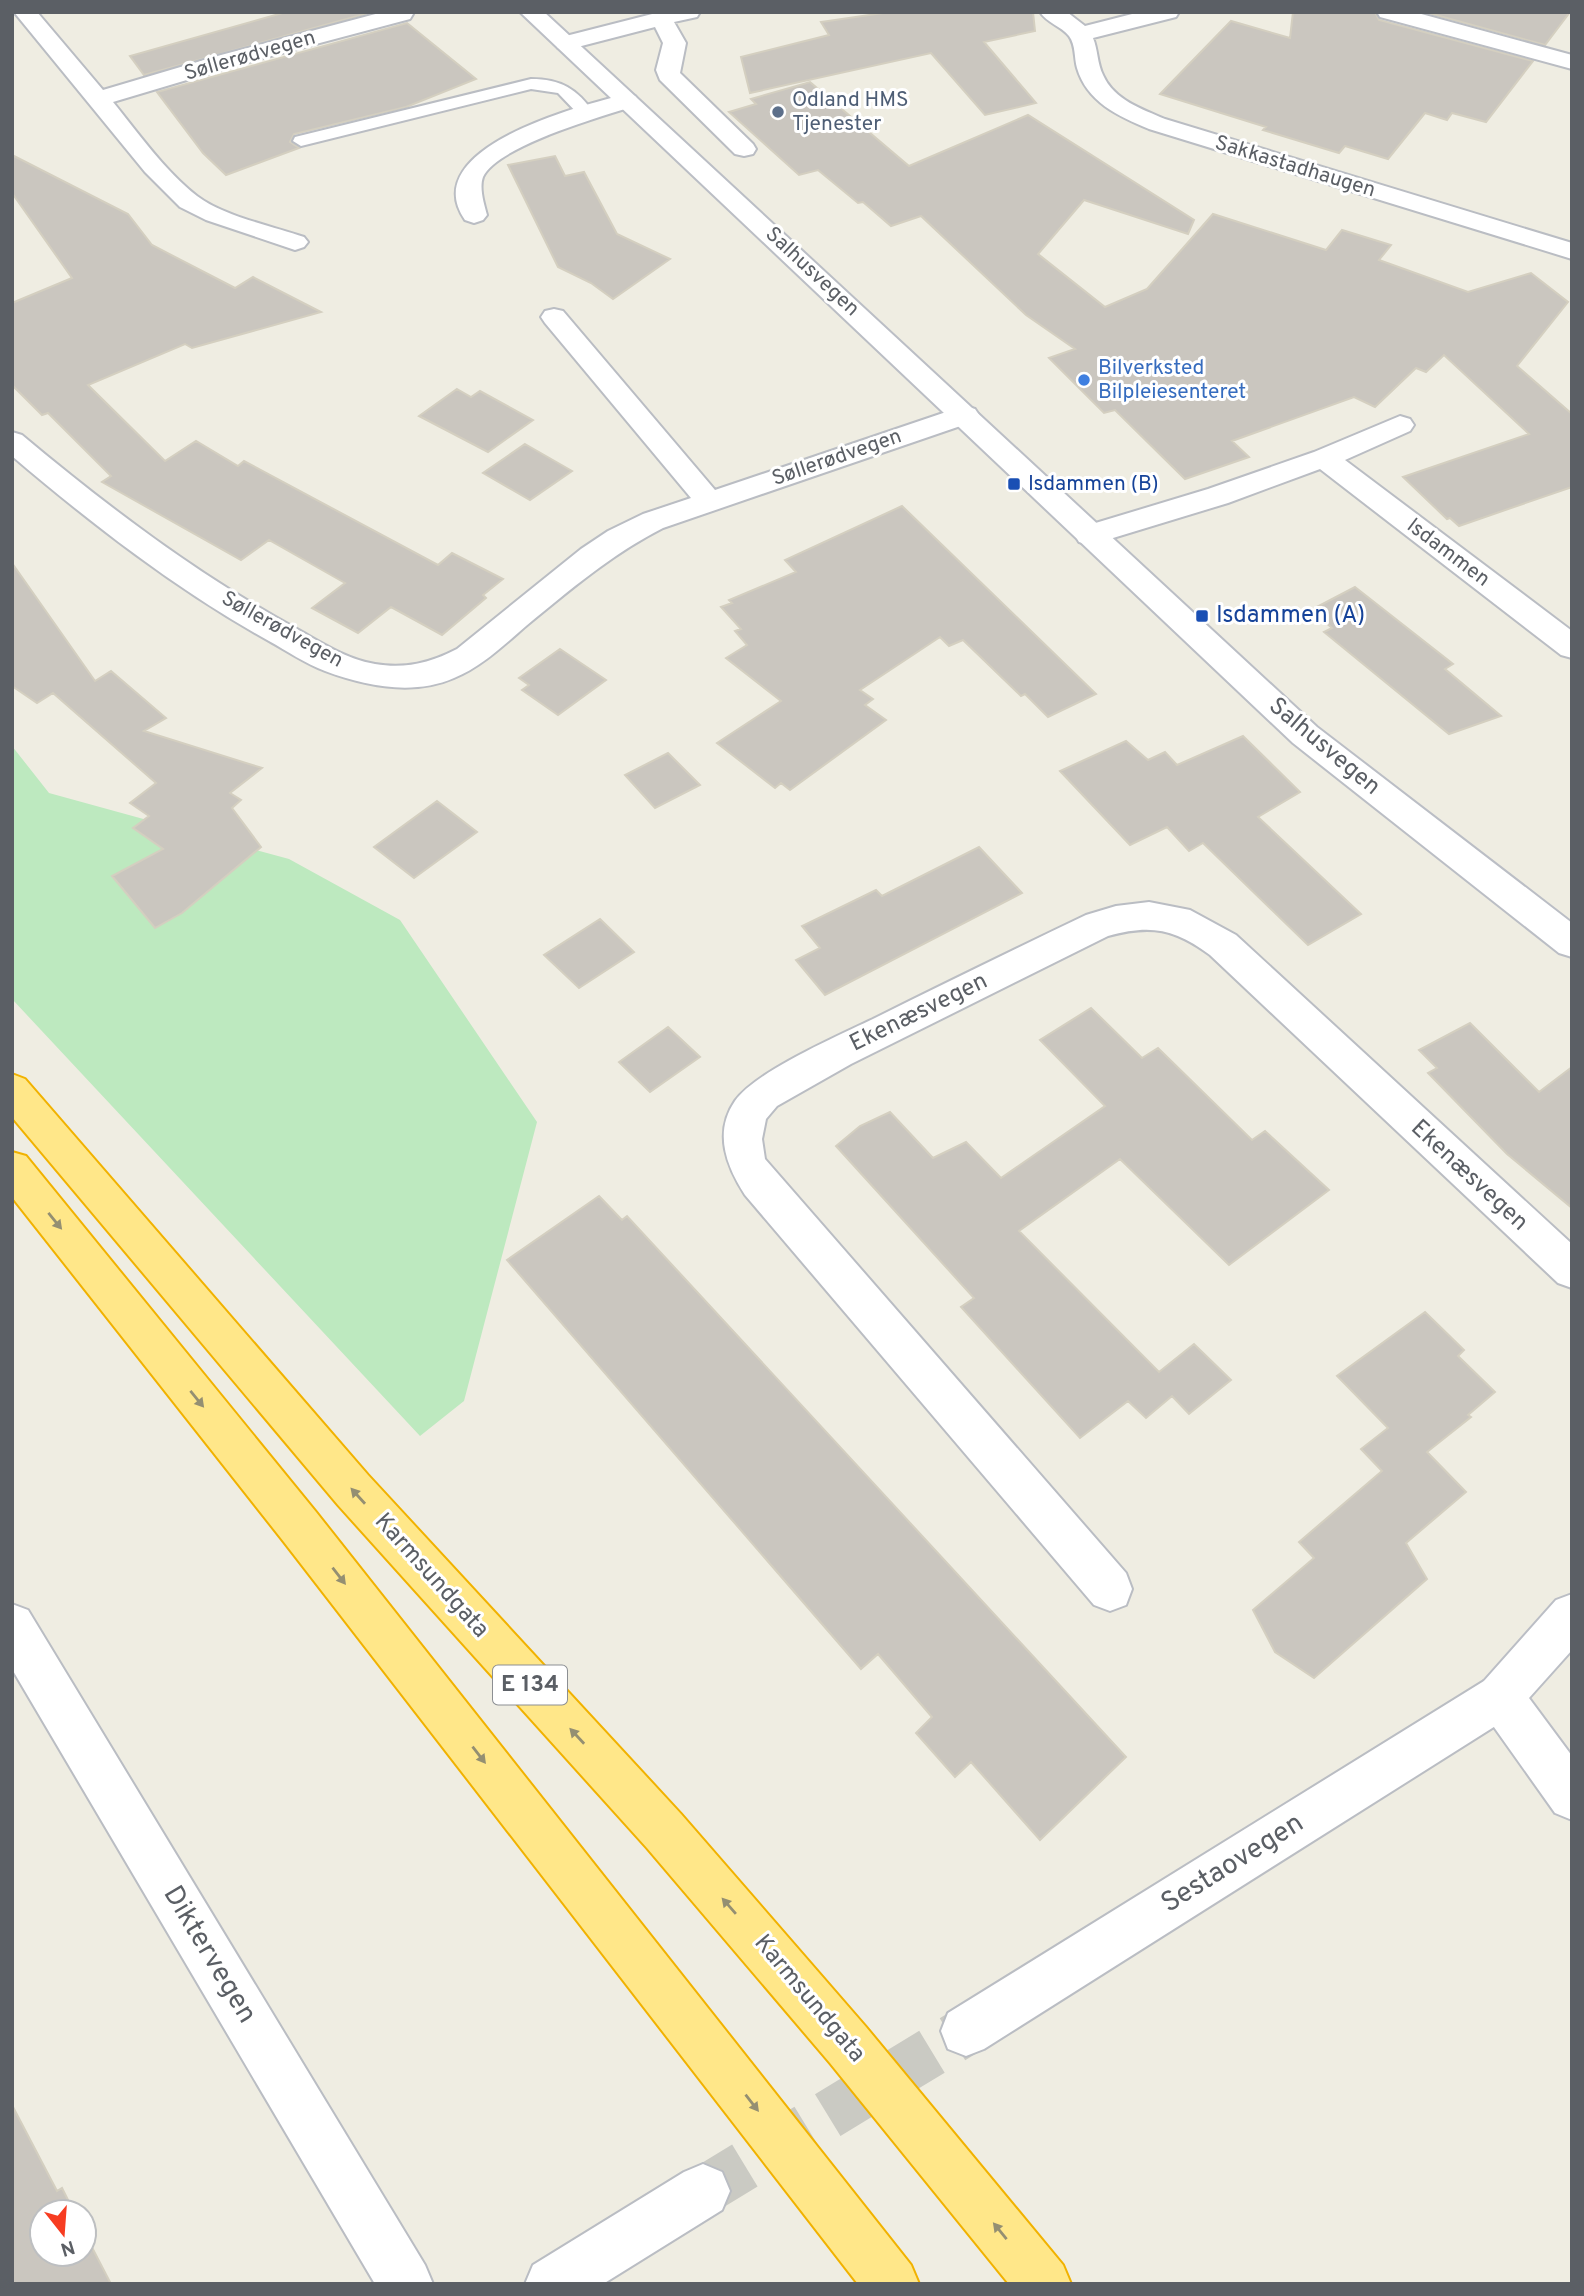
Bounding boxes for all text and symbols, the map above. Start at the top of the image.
street label: Søllerødvegen [181,24,319,88]
place label: Odland HMS Tjenester [792,87,909,138]
marker: Odland HMS Tjenester [770,104,786,120]
street label: Sakkastadhaugen [1211,130,1379,204]
street label: Salhusvegen [759,221,865,323]
place label: Bilverksted Bilpleiesenteret [1098,355,1246,406]
marker: Bilverksted Bilpleiesenteret [1076,372,1092,388]
street label: Søllerødvegen [769,423,905,493]
place label: Isdammen (B) [1028,471,1159,498]
marker: Isdammen (B) [1006,476,1022,492]
street label: Isdammen [1401,513,1495,593]
street label: Søllerødvegen [216,585,348,675]
place label: Isdammen (A) [1216,601,1365,631]
marker: Isdammen (A) [1194,608,1210,624]
street label: Salhusvegen [1262,692,1386,802]
street label: Ekenæsvegen [845,967,993,1059]
street label: Ekenæsvegen [1404,1114,1534,1238]
one-way arrow [47,1212,62,1230]
one-way arrow [189,1390,204,1407]
one-way arrow [350,1487,366,1505]
street label: Karmsundgata [367,1507,495,1645]
one-way arrow [331,1568,346,1585]
road number: E 134 [493,1666,567,1704]
one-way arrow [570,1728,586,1745]
one-way arrow [472,1746,487,1764]
street label: Sestaovegen [1155,1806,1311,1922]
street label: Diktervegen [154,1880,264,2030]
one-way arrow [721,1897,737,1915]
street label: Karmsundgata [747,1929,871,2069]
one-way arrow [745,2094,759,2112]
north arrow [28,2198,98,2268]
one-way arrow [993,2222,1008,2240]
text: N [57,2234,77,2261]

